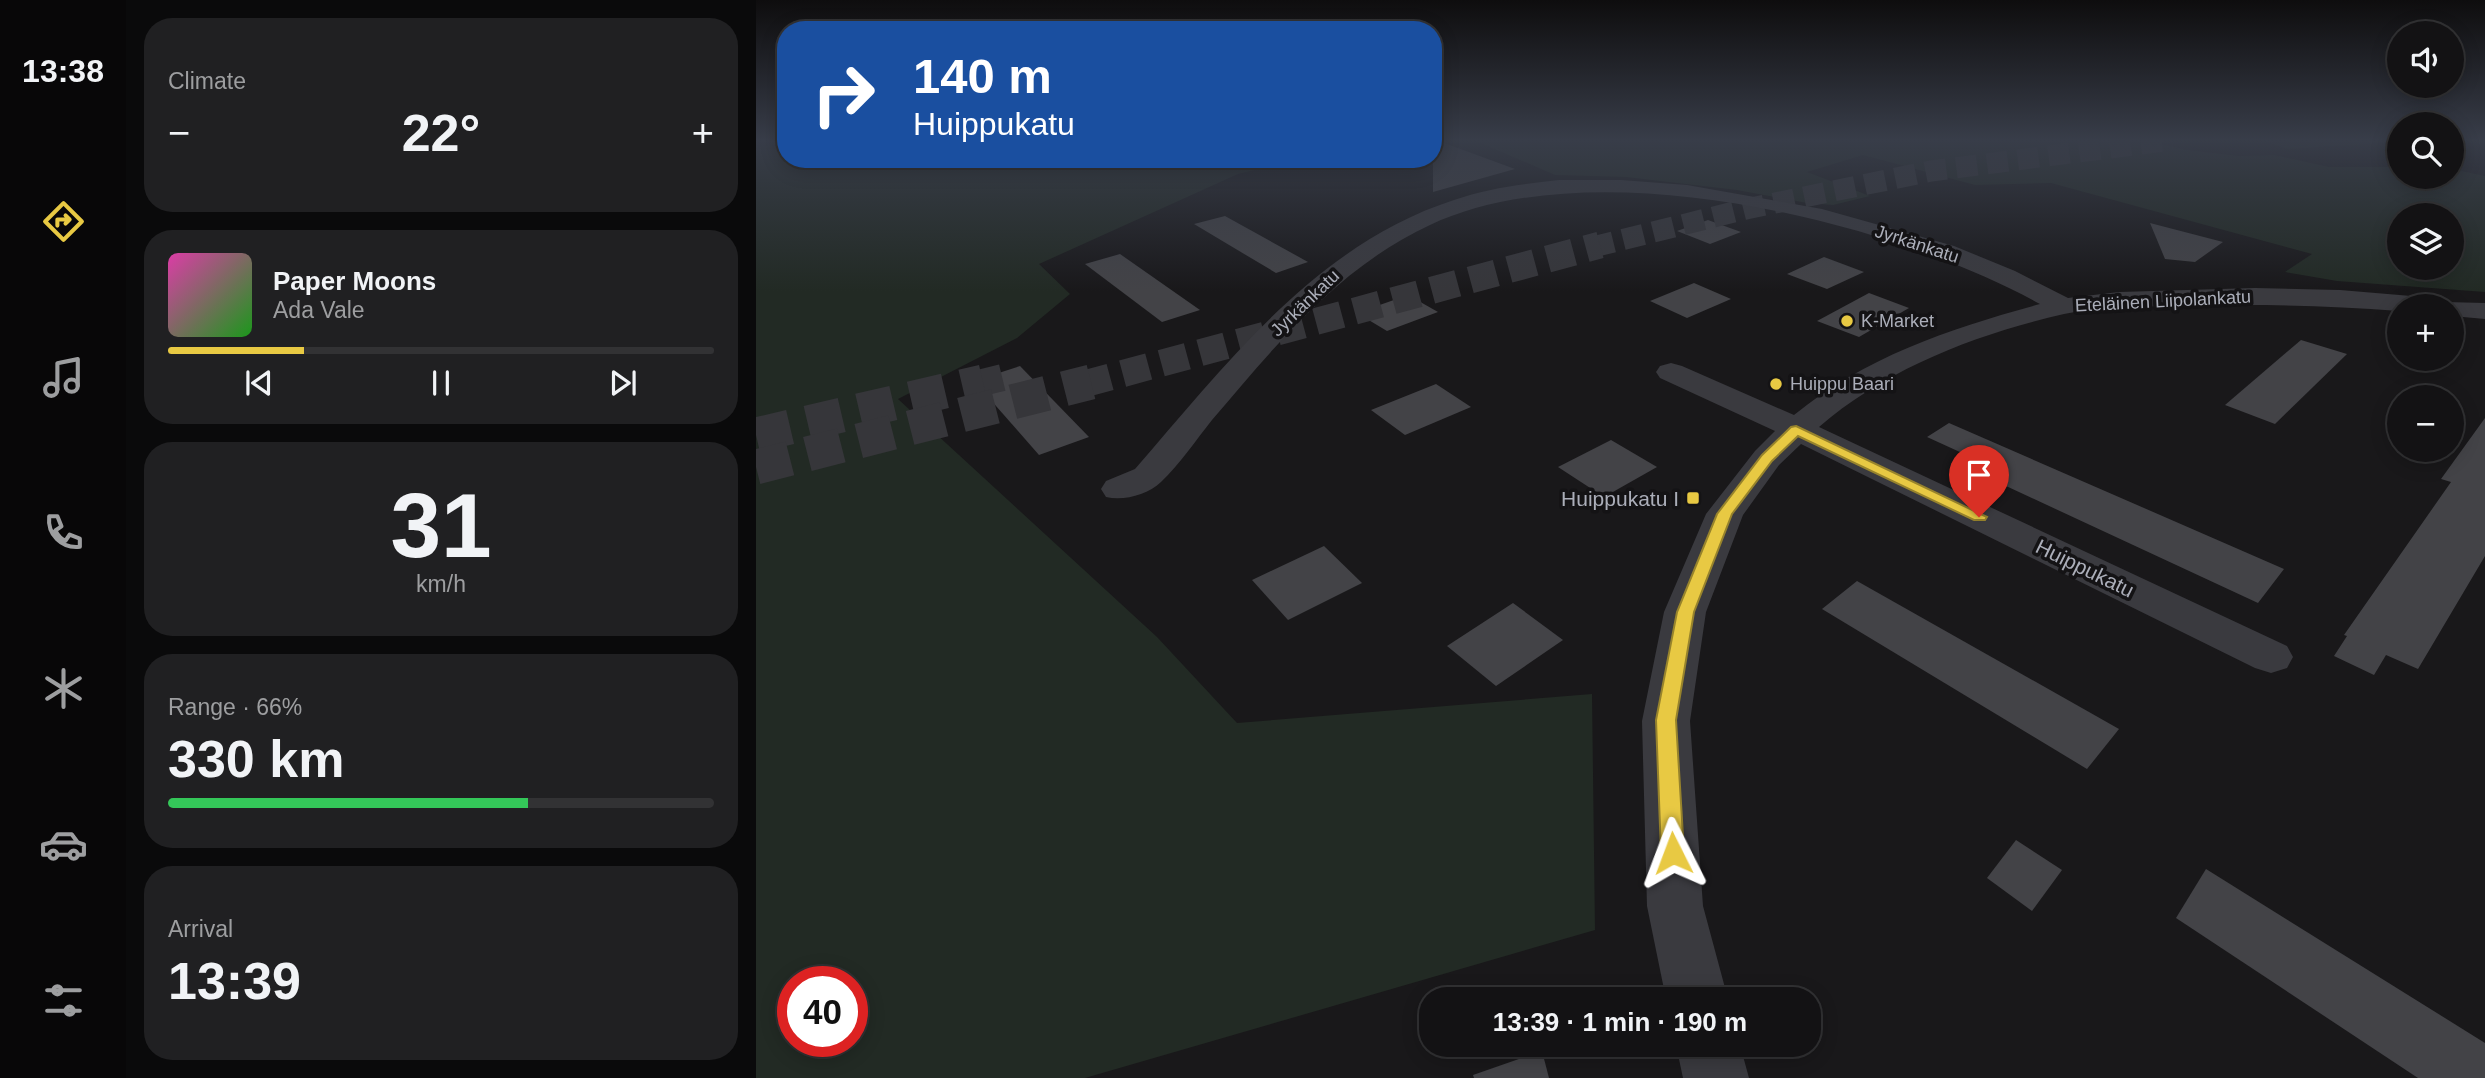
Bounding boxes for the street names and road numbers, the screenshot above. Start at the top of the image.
street label: Jyrkänkatu [1873,221,1961,267]
street label: Jyrkänkatu [1267,266,1343,340]
street label: Eteläinen Liipolankatu [2075,286,2251,316]
street label: Huippukatu [2032,534,2138,602]

